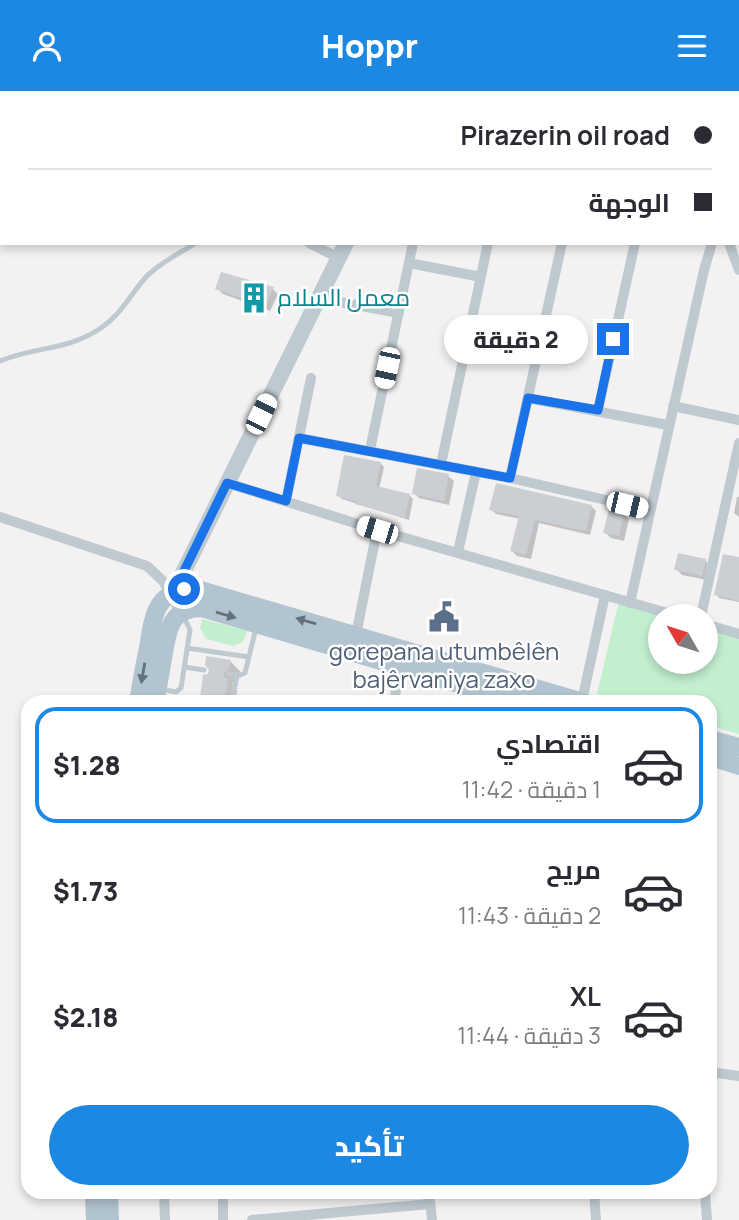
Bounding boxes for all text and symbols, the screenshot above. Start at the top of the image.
text: Hoppr [321,24,418,68]
icon: person [28,27,66,65]
icon: menu [673,27,711,65]
text: Pirazerin oil road [460,117,670,153]
text: الوجهة [589,184,670,220]
place label: معمل السلام [277,280,410,314]
building icon: معمل السلام [237,281,271,315]
callout: 2 دقيقة [445,315,588,363]
text: 2 دقيقة [473,323,559,355]
route end [597,323,629,355]
car [373,345,402,391]
car [243,391,280,437]
car [605,490,650,520]
car [354,514,401,546]
route start [168,573,200,605]
public building icon: gorepana utumbêlên bajêrvaniya zaxo [427,600,461,634]
north arrow [648,604,718,674]
map controls [648,604,718,674]
one-way arrow [215,610,237,621]
one-way arrow [295,615,316,625]
place label: gorepana utumbêlên bajêrvaniya zaxo [329,634,559,695]
one-way arrow [137,662,148,684]
text: اقتصادي [496,725,601,761]
icon: car [622,734,685,797]
text: $1.28 [53,747,121,783]
text: 1 دقيقة · 11:42 [462,773,601,805]
text: مريح [546,851,601,887]
icon: car [622,860,685,923]
text: $1.73 [53,873,118,909]
text: 2 دقيقة · 11:43 [458,899,601,931]
text: XL [570,978,601,1014]
icon: car [622,986,685,1049]
text: $2.18 [53,999,119,1035]
text: 3 دقيقة · 11:44 [457,1019,601,1051]
button: تأكيد [49,1105,689,1185]

